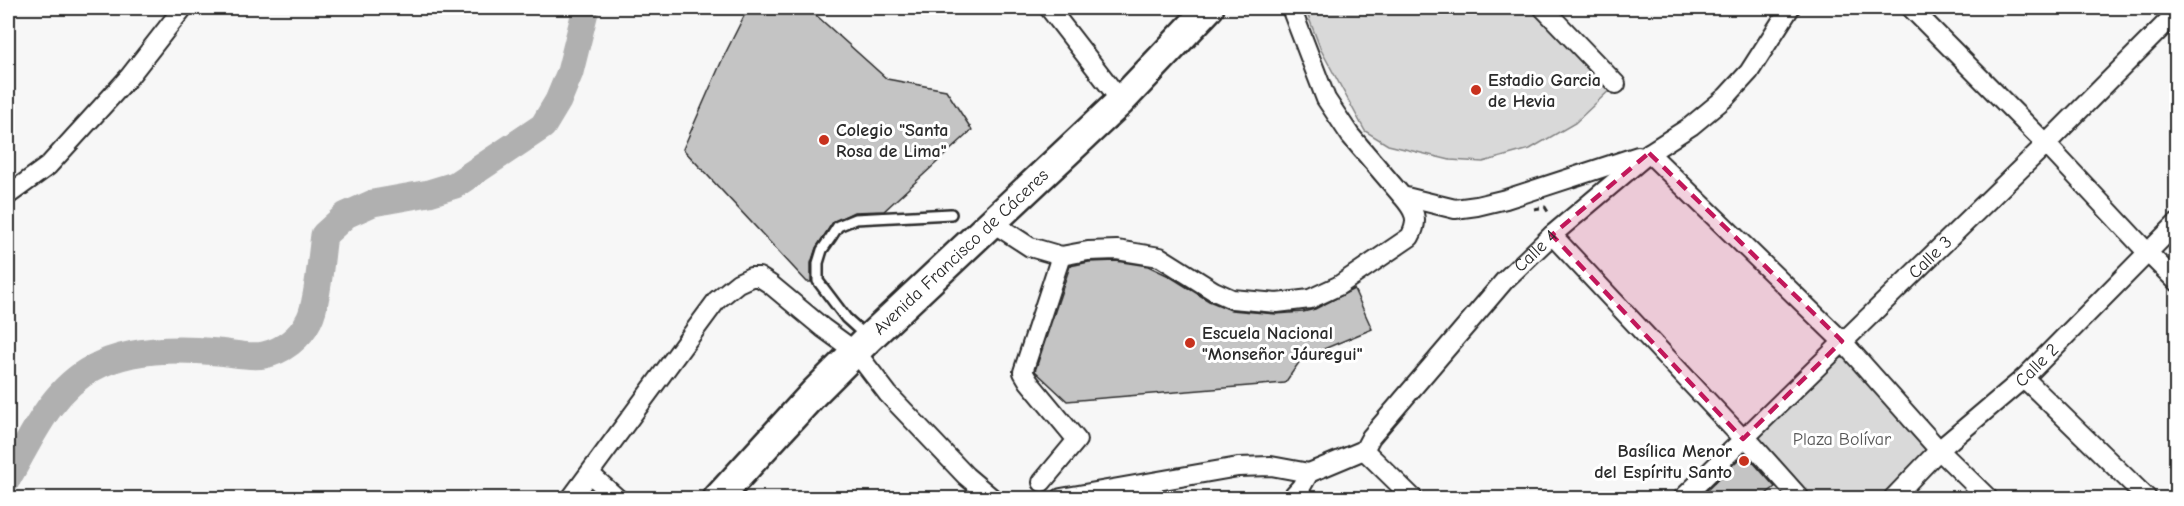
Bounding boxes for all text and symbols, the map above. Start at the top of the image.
place label: Estadio Garcia de Hevia [1488,70,1601,112]
marker: Estadio Garcia de Hevia [1469,83,1483,97]
place label: Colegio "Santa Rosa de Lima" [836,120,948,162]
marker: Colegio "Santa Rosa de Lima" [817,133,831,147]
street label: Avenida Francisco de Cáceres [869,164,1053,339]
street label: Calle 4 [1509,225,1562,276]
street label: Calle 3 [1904,231,1956,283]
place label: Escuela Nacional "Monseñor Jáuregui" [1202,323,1363,365]
marker: Escuela Nacional "Monseñor Jáuregui" [1183,336,1197,350]
street label: Calle 2 [2011,339,2063,391]
park label: Plaza Bolívar [1793,429,1892,450]
place label: Basílica Menor del Espíritu Santo [1594,441,1733,483]
marker: Basílica Menor del Espíritu Santo [1737,454,1751,468]

